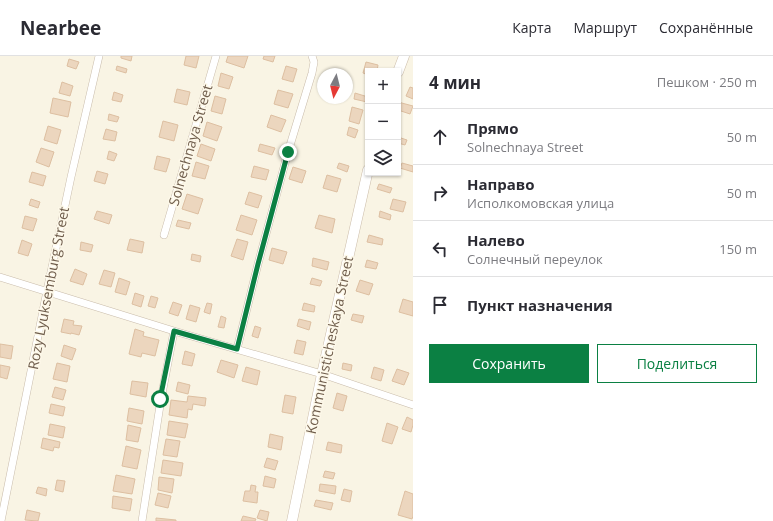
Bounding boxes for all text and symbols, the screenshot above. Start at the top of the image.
text: Nearbee [20,15,101,41]
text: Карта [512,18,551,37]
text: Маршрут [573,18,637,37]
text: Сохранённые [659,18,753,37]
north arrow [317,68,353,104]
map controls [365,68,401,176]
button: + [365,68,401,104]
text: 4 мин [429,71,481,94]
text: Пешком · 250 m [657,73,757,91]
street label: Solnechnaya Street [164,82,216,208]
button: − [365,104,401,140]
text: Прямо [467,118,519,138]
icon: ahead [429,126,451,148]
text: 50 m [727,128,757,146]
text: Solnechnaya Street [467,138,583,156]
button: layers [365,140,401,176]
route end [279,143,297,161]
text: Направо [467,174,535,194]
icon: right [429,182,451,204]
text: 50 m [727,184,757,202]
text: Исполкомовская улица [467,194,614,212]
street label: Rozy Lyuksemburg Street [23,205,73,371]
text: Налево [467,230,525,250]
icon: left [429,238,451,260]
text: 150 m [719,240,757,258]
text: Солнечный переулок [467,250,603,268]
street label: Kommunisticheskaya Street [301,254,357,436]
icon: arrive [429,294,451,316]
text: Пункт назначения [467,295,613,315]
button: Сохранить [429,344,589,383]
button: Поделиться [597,344,757,383]
route start [151,390,169,408]

